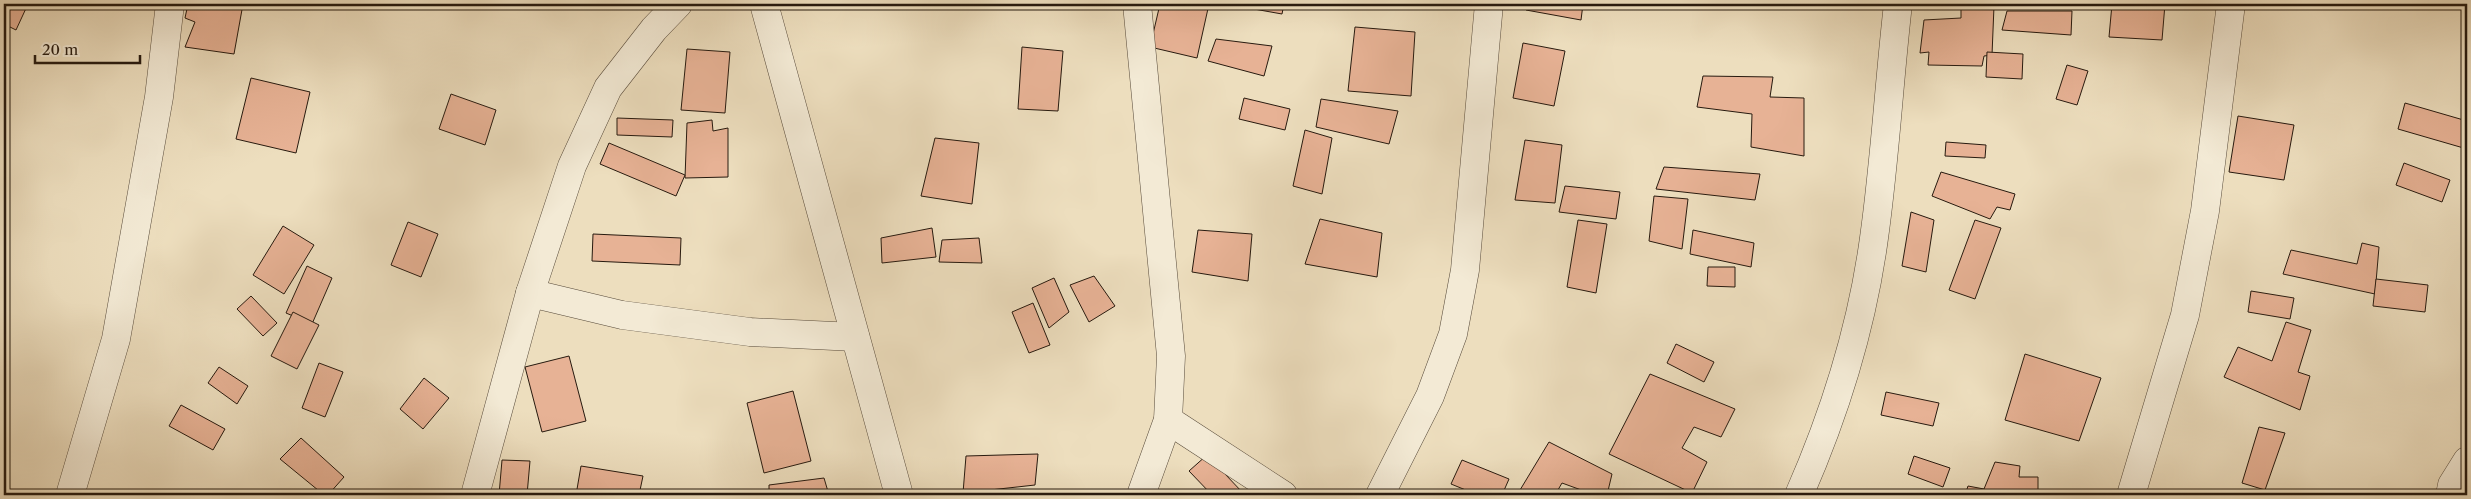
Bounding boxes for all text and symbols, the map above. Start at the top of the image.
scale bar [35,32,140,64]
text: 20 m [42,40,78,59]

